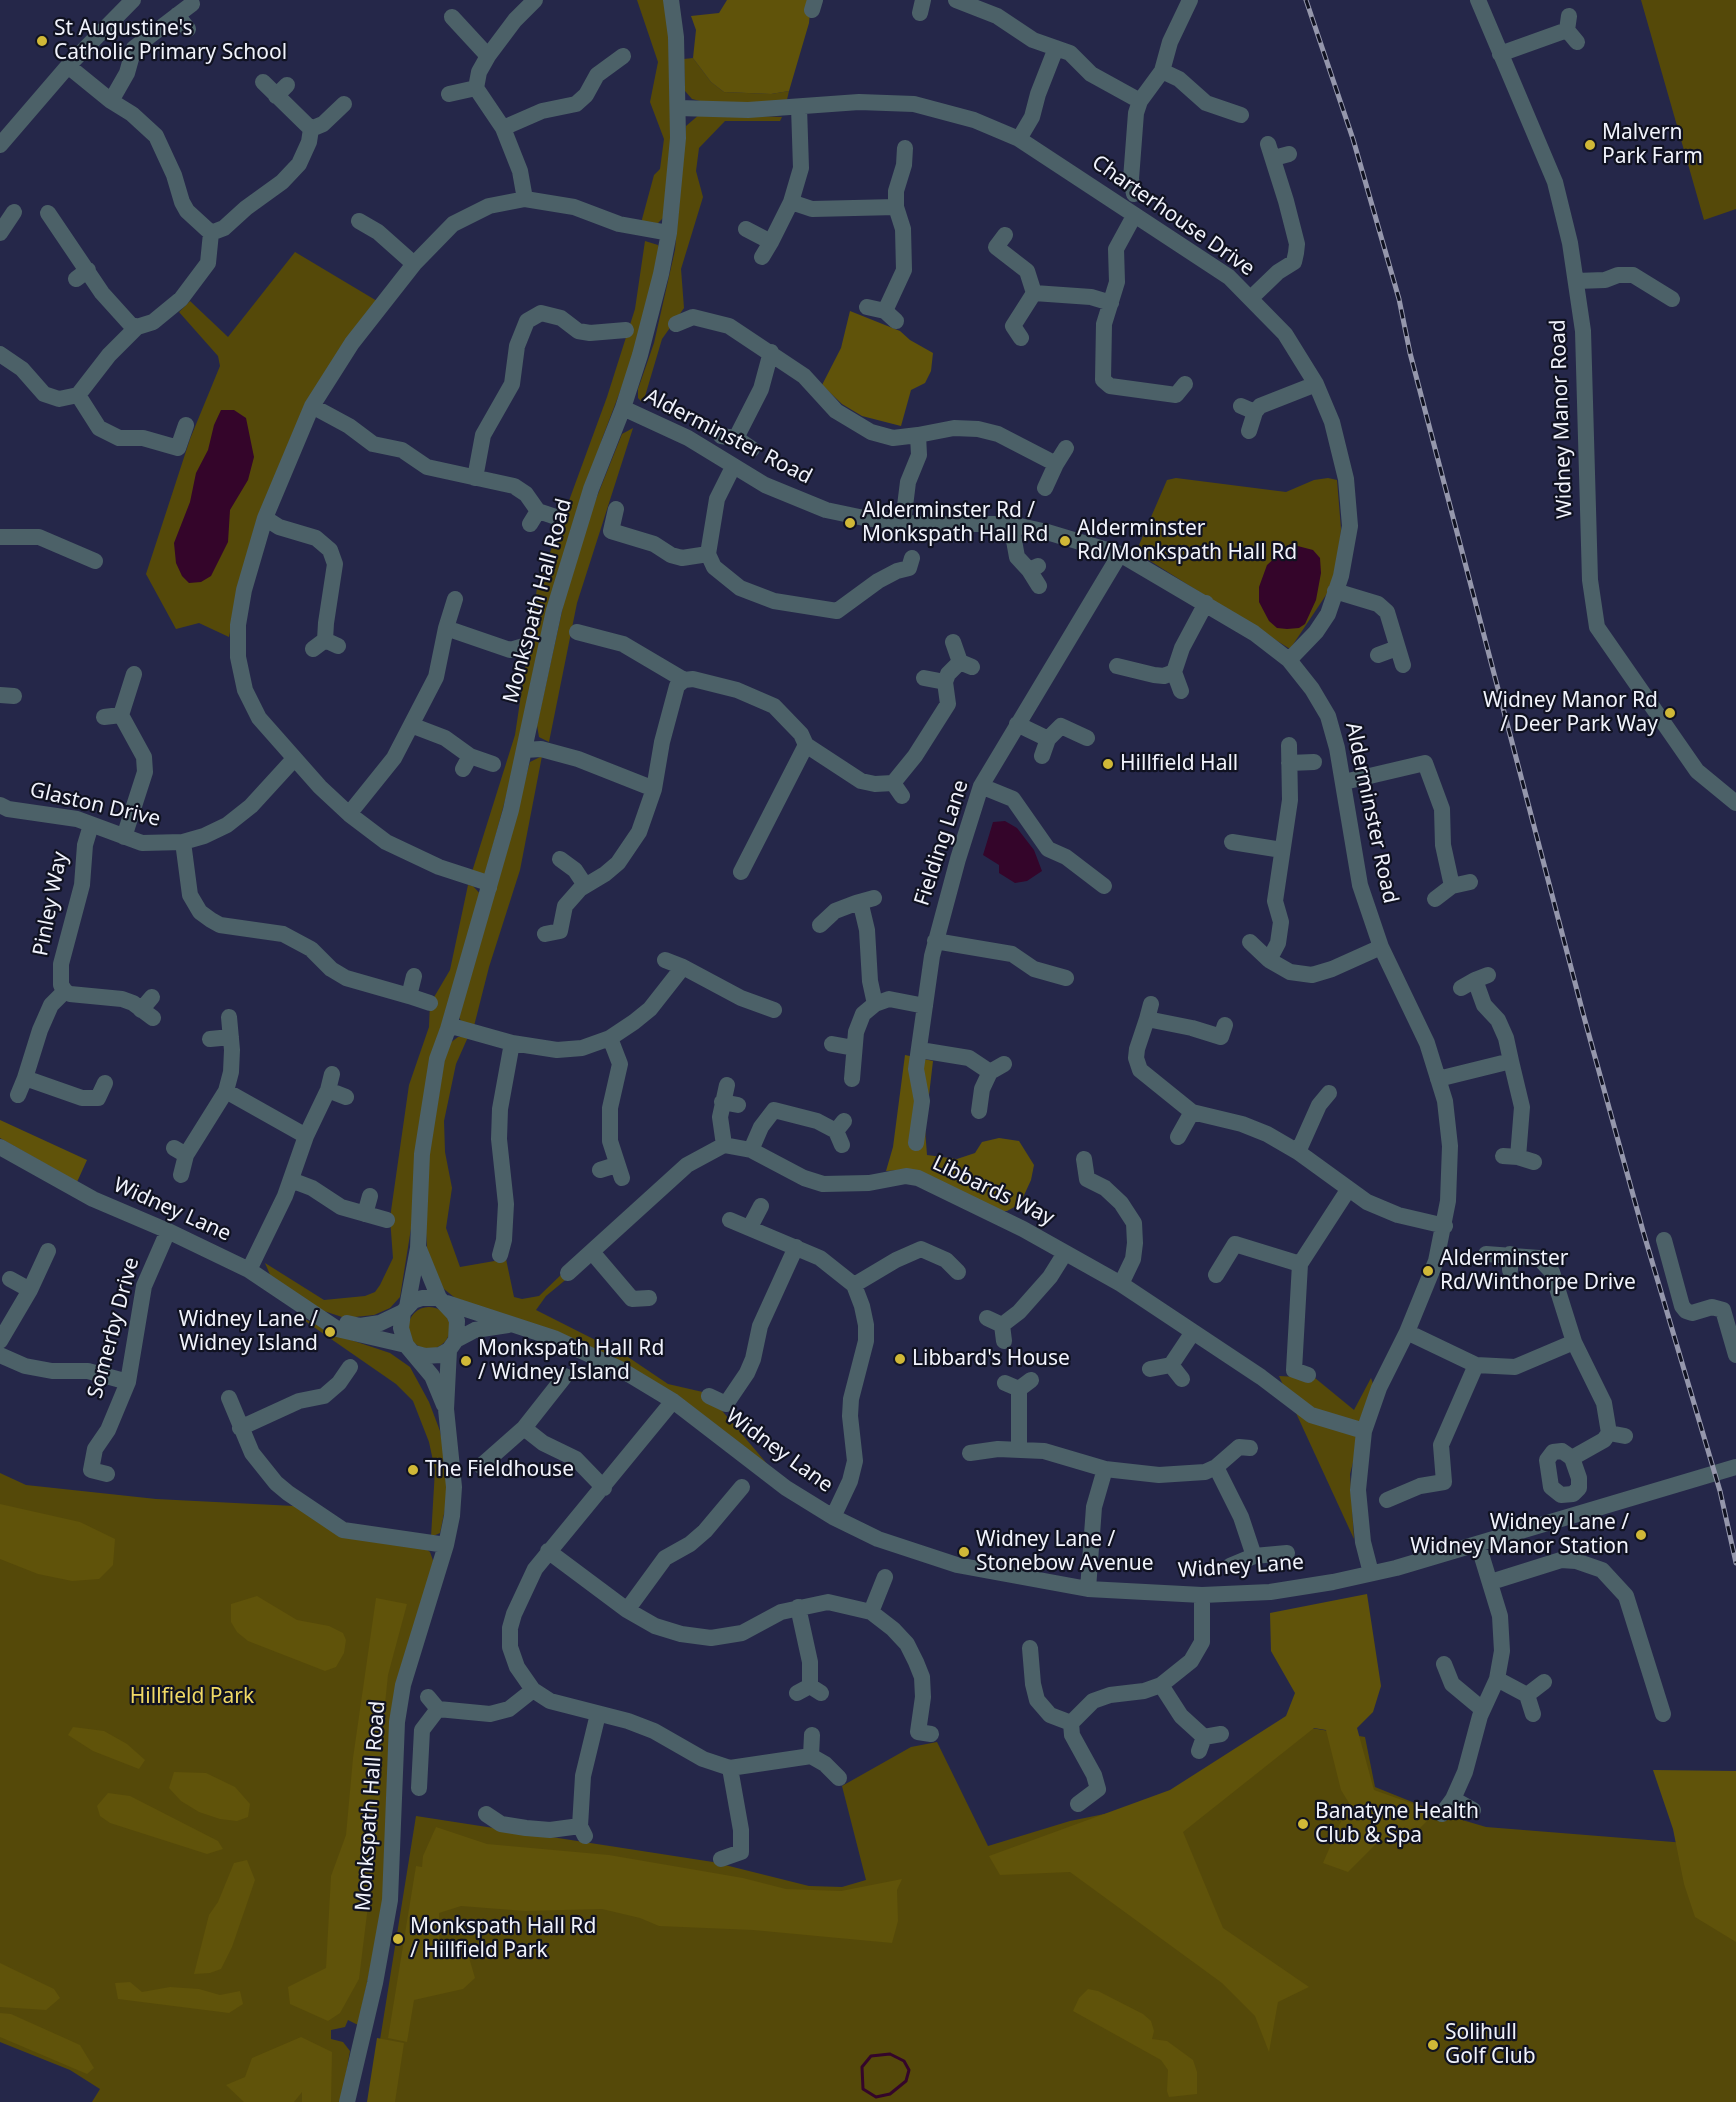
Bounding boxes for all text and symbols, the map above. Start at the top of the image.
place label: St Augustine's Catholic Primary School [54,16,287,66]
marker: St Augustine's Catholic Primary School [35,34,49,48]
place label: Malvern Park Farm [1602,120,1703,170]
marker: Malvern Park Farm [1583,138,1597,152]
street label: Charterhouse Drive [1087,150,1259,282]
street label: Widney Manor Road [1546,319,1578,519]
street label: Alderminster Road [640,384,816,490]
street label: Monkspath Hall Road [499,496,577,706]
place label: Alderminster Rd / Monkspath Hall Rd [862,498,1048,548]
marker: Alderminster Rd / Monkspath Hall Rd [843,516,857,530]
place label: Alderminster Rd/Monkspath Hall Rd [1077,516,1297,566]
marker: Alderminster Rd/Monkspath Hall Rd [1058,534,1072,548]
place label: Widney Manor Rd / Deer Park Way [1483,688,1658,738]
marker: Widney Manor Rd / Deer Park Way [1663,706,1677,720]
street label: Alderminster Road [1340,720,1402,906]
place label: Hillfield Hall [1120,751,1238,777]
marker: Hillfield Hall [1101,757,1115,771]
street label: Fielding Lane [910,777,974,909]
street label: Glaston Drive [27,778,163,832]
street label: Pinley Way [29,850,73,958]
street label: Libbards Way [928,1151,1058,1231]
street label: Widney Lane [109,1173,235,1247]
place label: Alderminster Rd/Winthorpe Drive [1440,1246,1636,1296]
street label: Somerby Drive [83,1255,145,1401]
marker: Alderminster Rd/Winthorpe Drive [1421,1264,1435,1278]
place label: Widney Lane / Widney Island [179,1307,318,1357]
marker: Widney Lane / Widney Island [323,1325,337,1339]
place label: Monkspath Hall Rd / Widney Island [478,1336,664,1386]
place label: Libbard's House [912,1346,1070,1372]
marker: Libbard's House [893,1352,907,1366]
marker: Monkspath Hall Rd / Widney Island [459,1354,473,1368]
street label: Widney Lane [721,1404,837,1498]
place label: The Fieldhouse [425,1457,574,1483]
marker: The Fieldhouse [406,1463,420,1477]
place label: Widney Lane / Widney Manor Station [1410,1510,1629,1560]
place label: Widney Lane / Stonebow Avenue [976,1527,1154,1577]
marker: Widney Lane / Widney Manor Station [1634,1528,1648,1542]
marker: Widney Lane / Stonebow Avenue [957,1545,971,1559]
street label: Widney Lane [1177,1550,1305,1584]
park label: Hillfield Park [130,1684,254,1710]
street label: Monkspath Hall Road [351,1700,391,1912]
place label: Banatyne Health Club & Spa [1315,1799,1479,1849]
marker: Banatyne Health Club & Spa [1296,1817,1310,1831]
place label: Monkspath Hall Rd / Hillfield Park [410,1914,596,1964]
marker: Monkspath Hall Rd / Hillfield Park [391,1932,405,1946]
place label: Solihull Golf Club [1445,2020,1536,2070]
marker: Solihull Golf Club [1426,2038,1440,2052]

